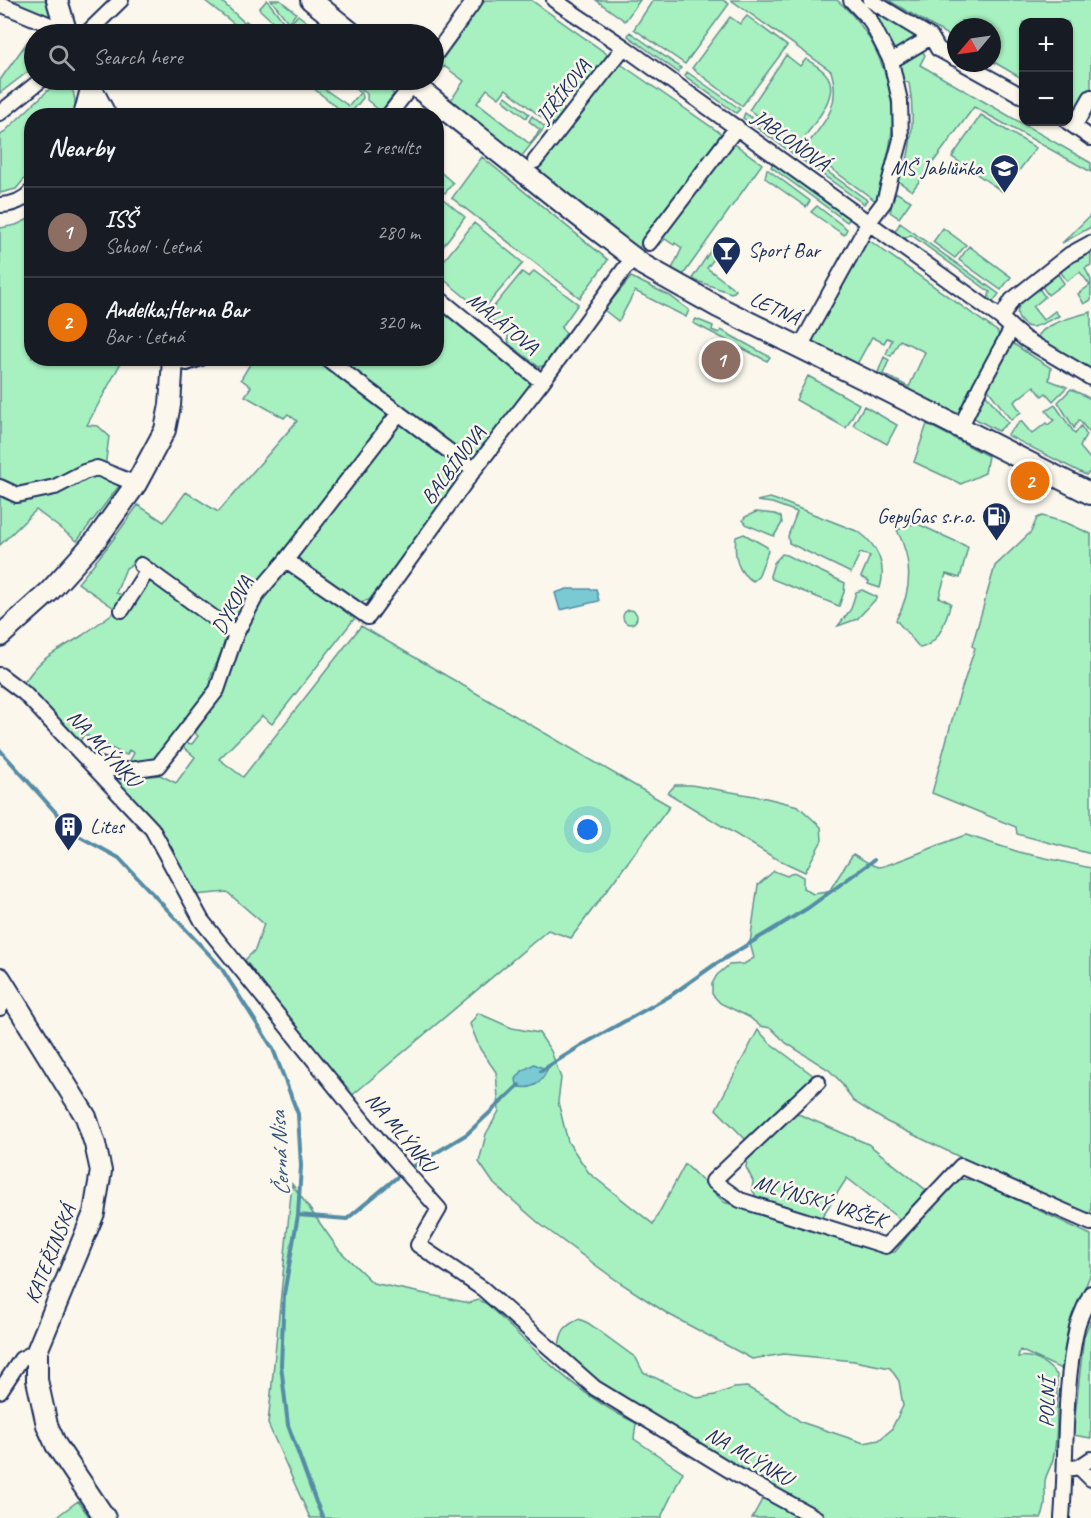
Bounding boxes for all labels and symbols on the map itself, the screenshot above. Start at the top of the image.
north arrow [947,18,1001,72]
street label: JIŘÍKOVA [529,54,596,129]
street label: JABLOŇOVÁ [747,103,836,178]
school or university icon: MŠ Jablůňka [988,152,1020,194]
place label: MŠ Jablůňka [890,155,985,181]
bar icon: Sport Bar [711,234,743,276]
place label: Sport Bar [748,237,822,263]
street label: LETNÁ [746,285,806,332]
street label: MALÁTOVA [462,286,544,360]
pin: 1 [702,338,740,382]
street label: BALBÍNOVA [415,420,491,509]
pin: 2 [1010,458,1050,504]
fuel station icon: GepyGas s.r.o. [980,500,1012,542]
place label: GepyGas s.r.o. [877,503,976,529]
street label: DYKOVA [205,571,259,639]
street label: NA MLÝNKU [62,704,149,795]
building icon: Lites [53,810,85,852]
place label: Lites [90,813,126,839]
your location [573,815,602,844]
street label: NA MLÝNKU [360,1087,444,1180]
water label: Černá Nisa [264,1109,296,1197]
street label: MLÝNSKÝ VRŠEK [751,1169,893,1235]
street label: KATEŘINSKÁ [18,1199,82,1307]
street label: POLNÍ [1033,1373,1062,1428]
street label: NA MLÝNKU [701,1421,800,1493]

